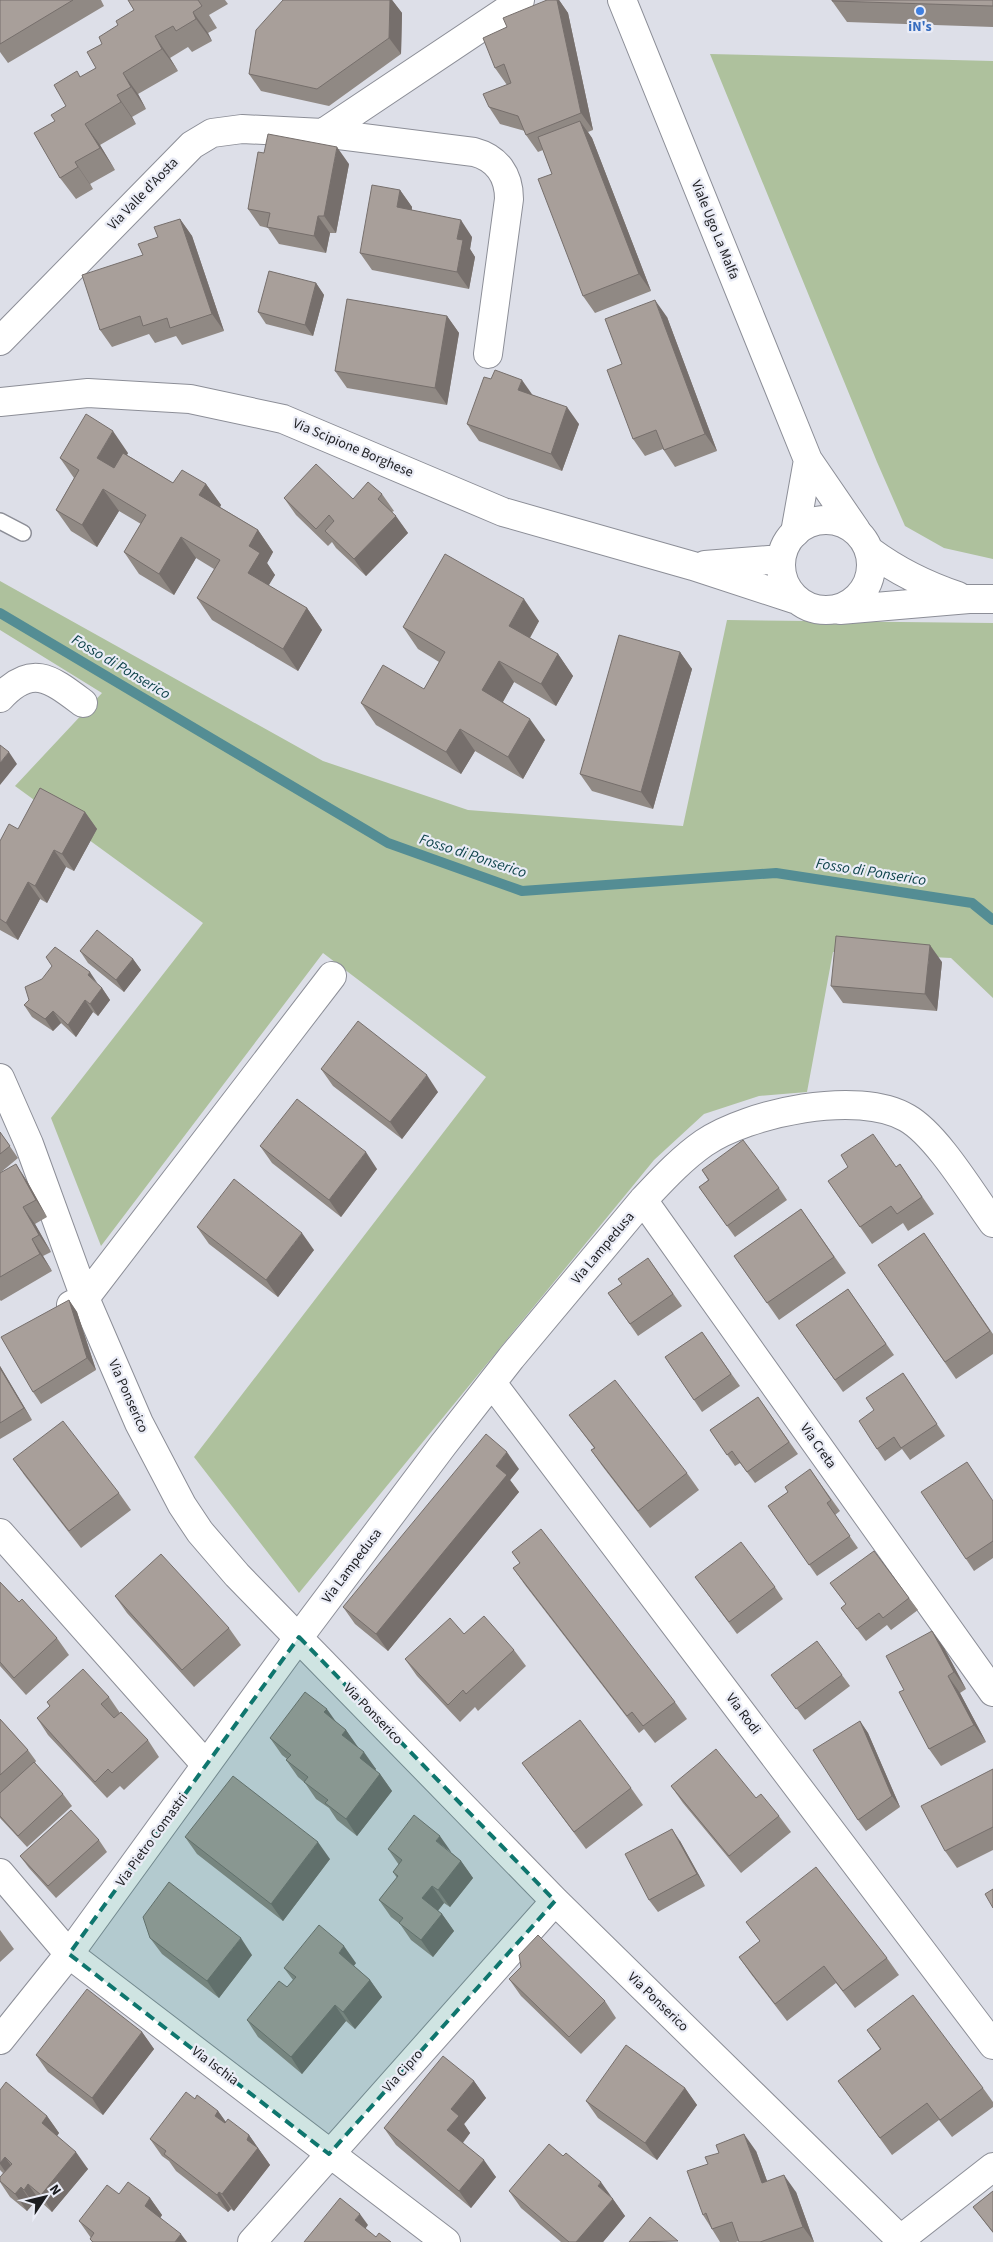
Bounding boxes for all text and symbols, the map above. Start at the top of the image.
marker: iN's [914,5,926,17]
place label: iN's [908,17,932,37]
street label: Via Valle d'Aosta [103,153,183,235]
street label: Viale Ugo La Malfa [686,177,744,283]
street label: Via Scipione Borghese [290,414,416,482]
water label: Fosso di Ponserico [68,629,174,705]
water label: Fosso di Ponserico [417,829,530,883]
water label: Fosso di Ponserico [814,853,928,891]
street label: Via Lampedusa [567,1207,639,1289]
street label: Via Ponserico [103,1356,153,1436]
street label: Via Creta [795,1419,841,1473]
street label: Via Lampedusa [317,1524,387,1608]
street label: Via Ponserico [339,1679,407,1749]
street label: Via Rodi [721,1689,765,1739]
street label: Via Pietro Comastri [111,1789,193,1891]
street label: Via Ponserico [623,1968,693,2036]
street label: Via Ischia [187,2042,243,2090]
street label: Via Cipro [378,2045,428,2097]
north arrow [20,2172,70,2222]
text: N [44,2181,66,2200]

